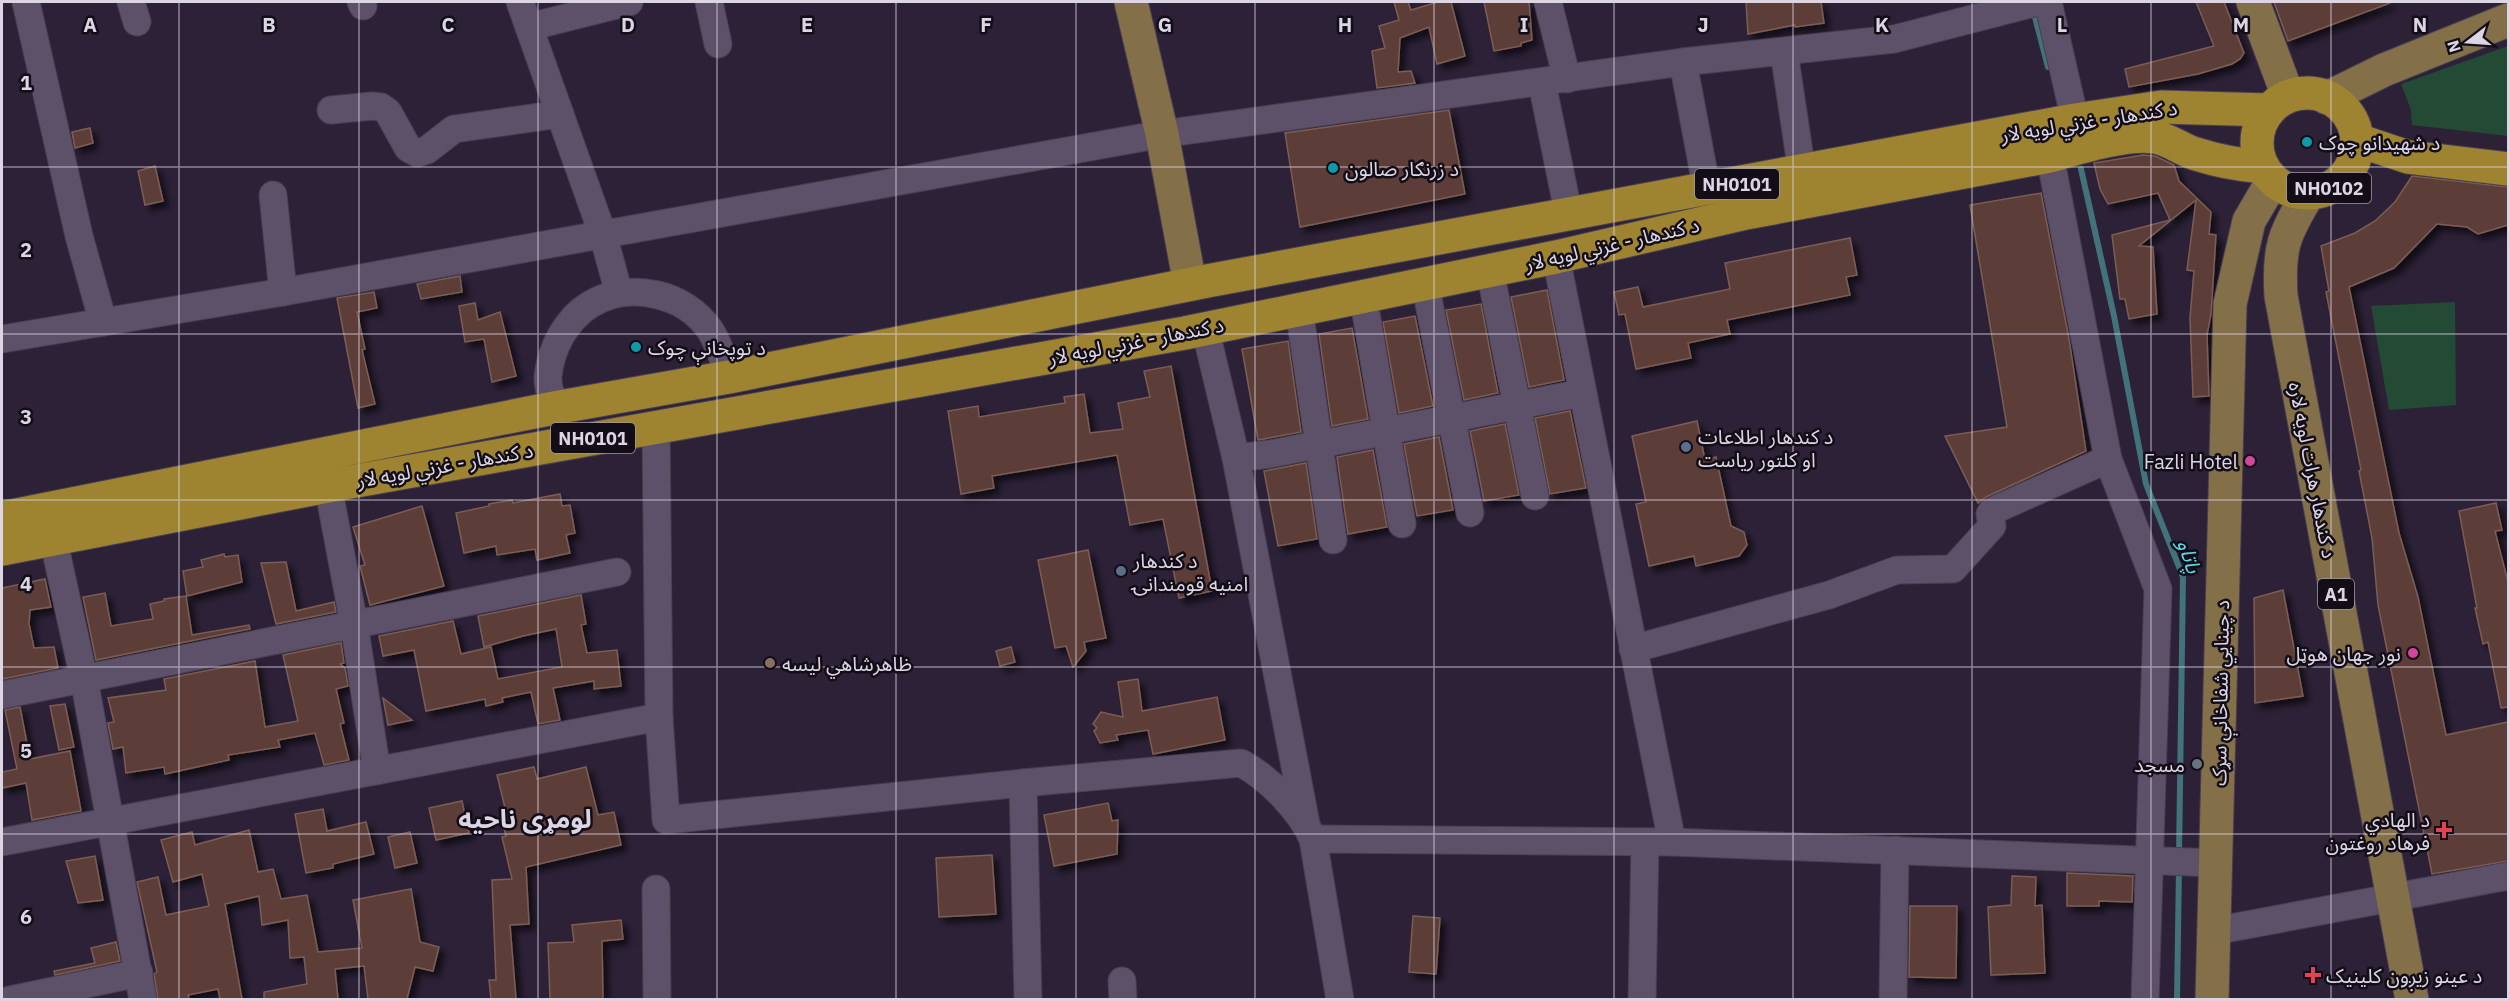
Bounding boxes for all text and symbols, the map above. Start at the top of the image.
text: A [83,11,97,38]
text: B [262,11,276,38]
text: C [441,11,455,38]
text: D [621,11,635,38]
text: E [801,11,813,38]
text: F [980,11,992,38]
text: G [1158,11,1172,38]
text: H [1338,11,1352,38]
text: I [1520,11,1528,38]
text: J [1697,11,1709,38]
text: K [1875,11,1889,38]
text: L [2057,11,2067,38]
text: M [2233,11,2249,38]
text: N [2413,11,2427,38]
north arrow [2438,12,2498,72]
text: N [2442,38,2465,55]
text: 1 [20,69,32,96]
street label: د کندهار - غزني لويه لار [1998,94,2180,151]
place label: د شهيدانو چوک [2319,129,2440,156]
marker: د شهيدانو چوک [2300,135,2314,149]
place label: د زرنګار صالون [1345,155,1459,182]
marker: د زرنګار صالون [1326,161,1340,175]
road number: NH0101 [1695,169,1779,199]
road number: NH0102 [2287,173,2371,203]
street label: د کندهار - غزني لويه لار [1521,211,1703,280]
text: 2 [20,236,32,263]
street label: د کندهار - غزني لويه لار [1045,311,1227,374]
place label: د توپخانې چوک [648,334,766,365]
marker: د توپخانې چوک [629,340,643,354]
street label: د کندهار هرات لویه لاره [2283,380,2343,560]
text: 3 [20,403,32,430]
road number: NH0101 [551,423,635,453]
place label: د کندهار اطلاعات او کلتور رياست [1698,423,1833,473]
street label: د کندهار - غزني لويه لار [354,436,536,497]
marker: د کندهار اطلاعات او کلتور رياست [1679,440,1693,454]
place label: Fazli Hotel [2144,448,2238,475]
marker: Fazli Hotel [2243,454,2257,468]
water label: پاتاو [2170,535,2209,578]
place label: د کندهار امنيه قومندانۍ [1131,547,1248,597]
marker: د کندهار امنيه قومندانۍ [1114,564,1128,578]
text: 4 [20,570,32,597]
road number: A1 [2318,579,2354,609]
street label: د چينايي شفاخانې سړک [2205,600,2240,786]
place label: نور جهان هوټل [2286,640,2401,667]
marker: نور جهان هوټل [2406,646,2420,660]
place label: ظاهرشاهي لیسه [782,650,912,679]
marker: ظاهرشاهي لیسه [763,656,777,670]
text: 5 [20,737,32,764]
place label: مسجد [2134,751,2185,778]
marker: مسجد [2190,757,2204,771]
district label: لومړی ناحیه [458,801,592,835]
place label: د الهادي فرهاد روغتون [2325,806,2430,856]
marker: د الهادي فرهاد روغتون [2435,821,2453,839]
text: 6 [20,903,32,930]
place label: د عینو زیږون کلینیک [2326,962,2482,991]
marker: د عینو زیږون کلینیک [2304,966,2322,984]

